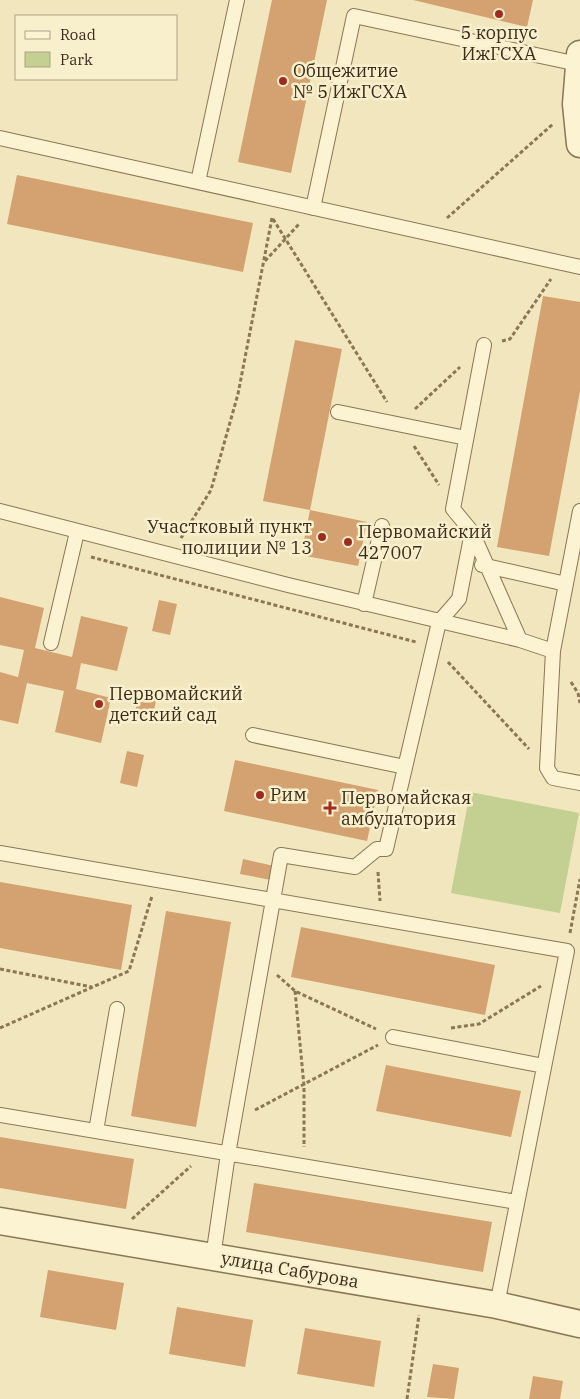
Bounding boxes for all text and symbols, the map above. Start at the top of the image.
marker: 5 корпус ИжГСХА [493,8,505,20]
legend [15,15,178,80]
place label: 5 корпус ИжГСХА [460,21,538,65]
text: Road [60,25,96,44]
text: Park [60,50,93,69]
place label: Общежитие № 5 ИжГСХА [293,59,408,103]
marker: Общежитие № 5 ИжГСХА [277,75,289,87]
place label: Участковый пункт полиции № 13 [147,515,312,559]
place label: Первомайский 427007 [358,520,492,564]
marker: Участковый пункт полиции № 13 [316,531,328,543]
marker: Первомайский 427007 [342,536,354,548]
place label: Первомайский детский сад [109,682,243,726]
marker: Первомайский детский сад [93,698,105,710]
place label: Рим [270,783,307,806]
place label: Первомайская амбулатория [341,786,471,830]
marker: Рим [254,789,266,801]
marker: Первомайская амбулатория [323,801,337,815]
street label: улица Сабурова [219,1246,361,1293]

